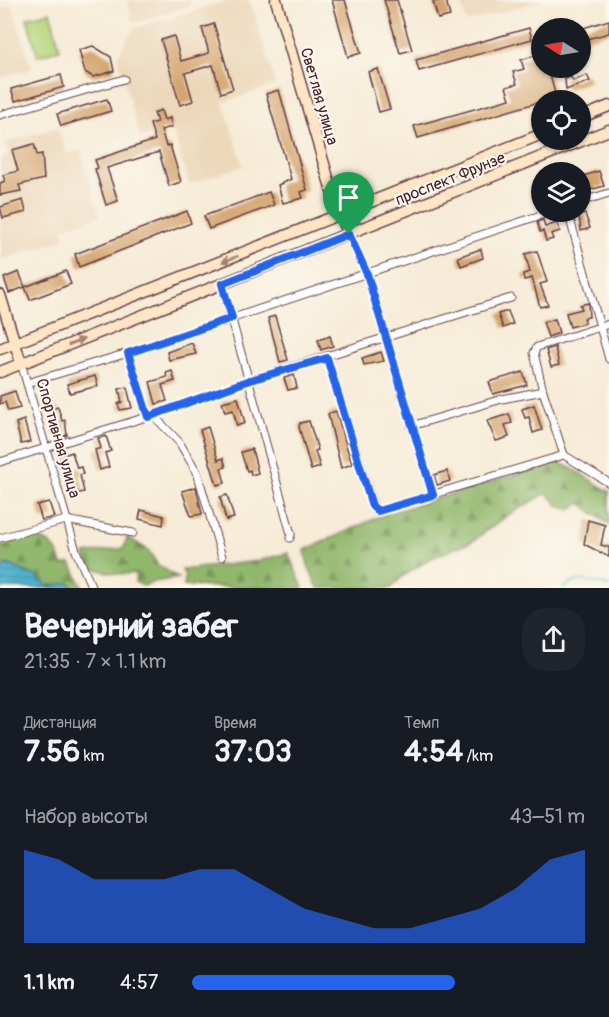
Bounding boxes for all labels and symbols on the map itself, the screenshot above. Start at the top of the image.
north arrow [531,18,591,78]
street label: Светлая улица [296,45,342,147]
street label: проспект Фрунзе [392,148,508,210]
pin [323,172,374,234]
one-way arrow [220,254,238,264]
one-way arrow [67,337,85,347]
street label: Спортивная улица [31,376,85,500]

